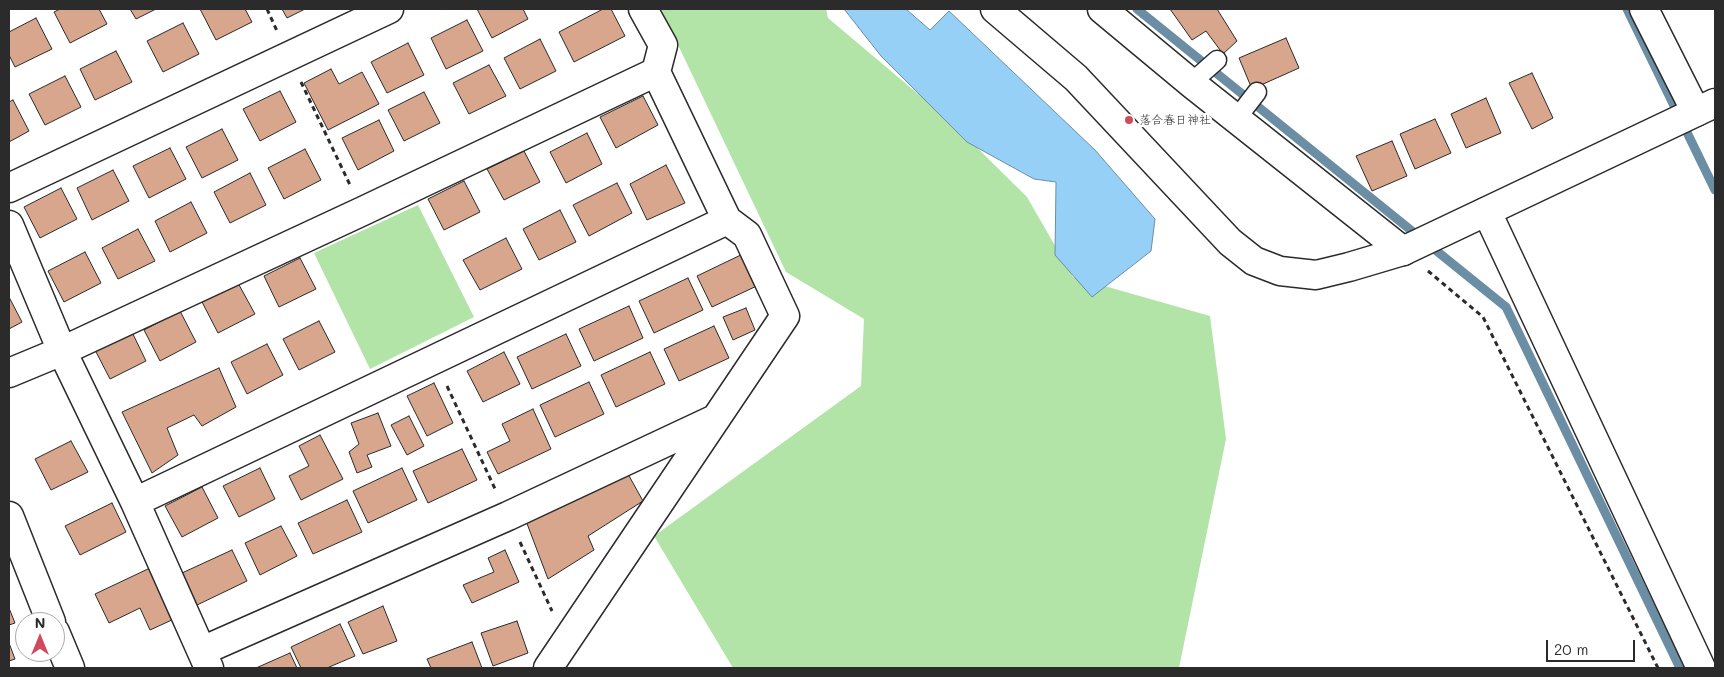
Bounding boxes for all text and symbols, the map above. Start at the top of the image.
place label: 落合春日神社 [1139,113,1211,127]
marker: 落合春日神社 [1123,114,1135,126]
north arrow [15,612,65,662]
text: N [35,613,45,632]
scale bar [1549,630,1638,662]
text: 20 m [1554,639,1588,659]

